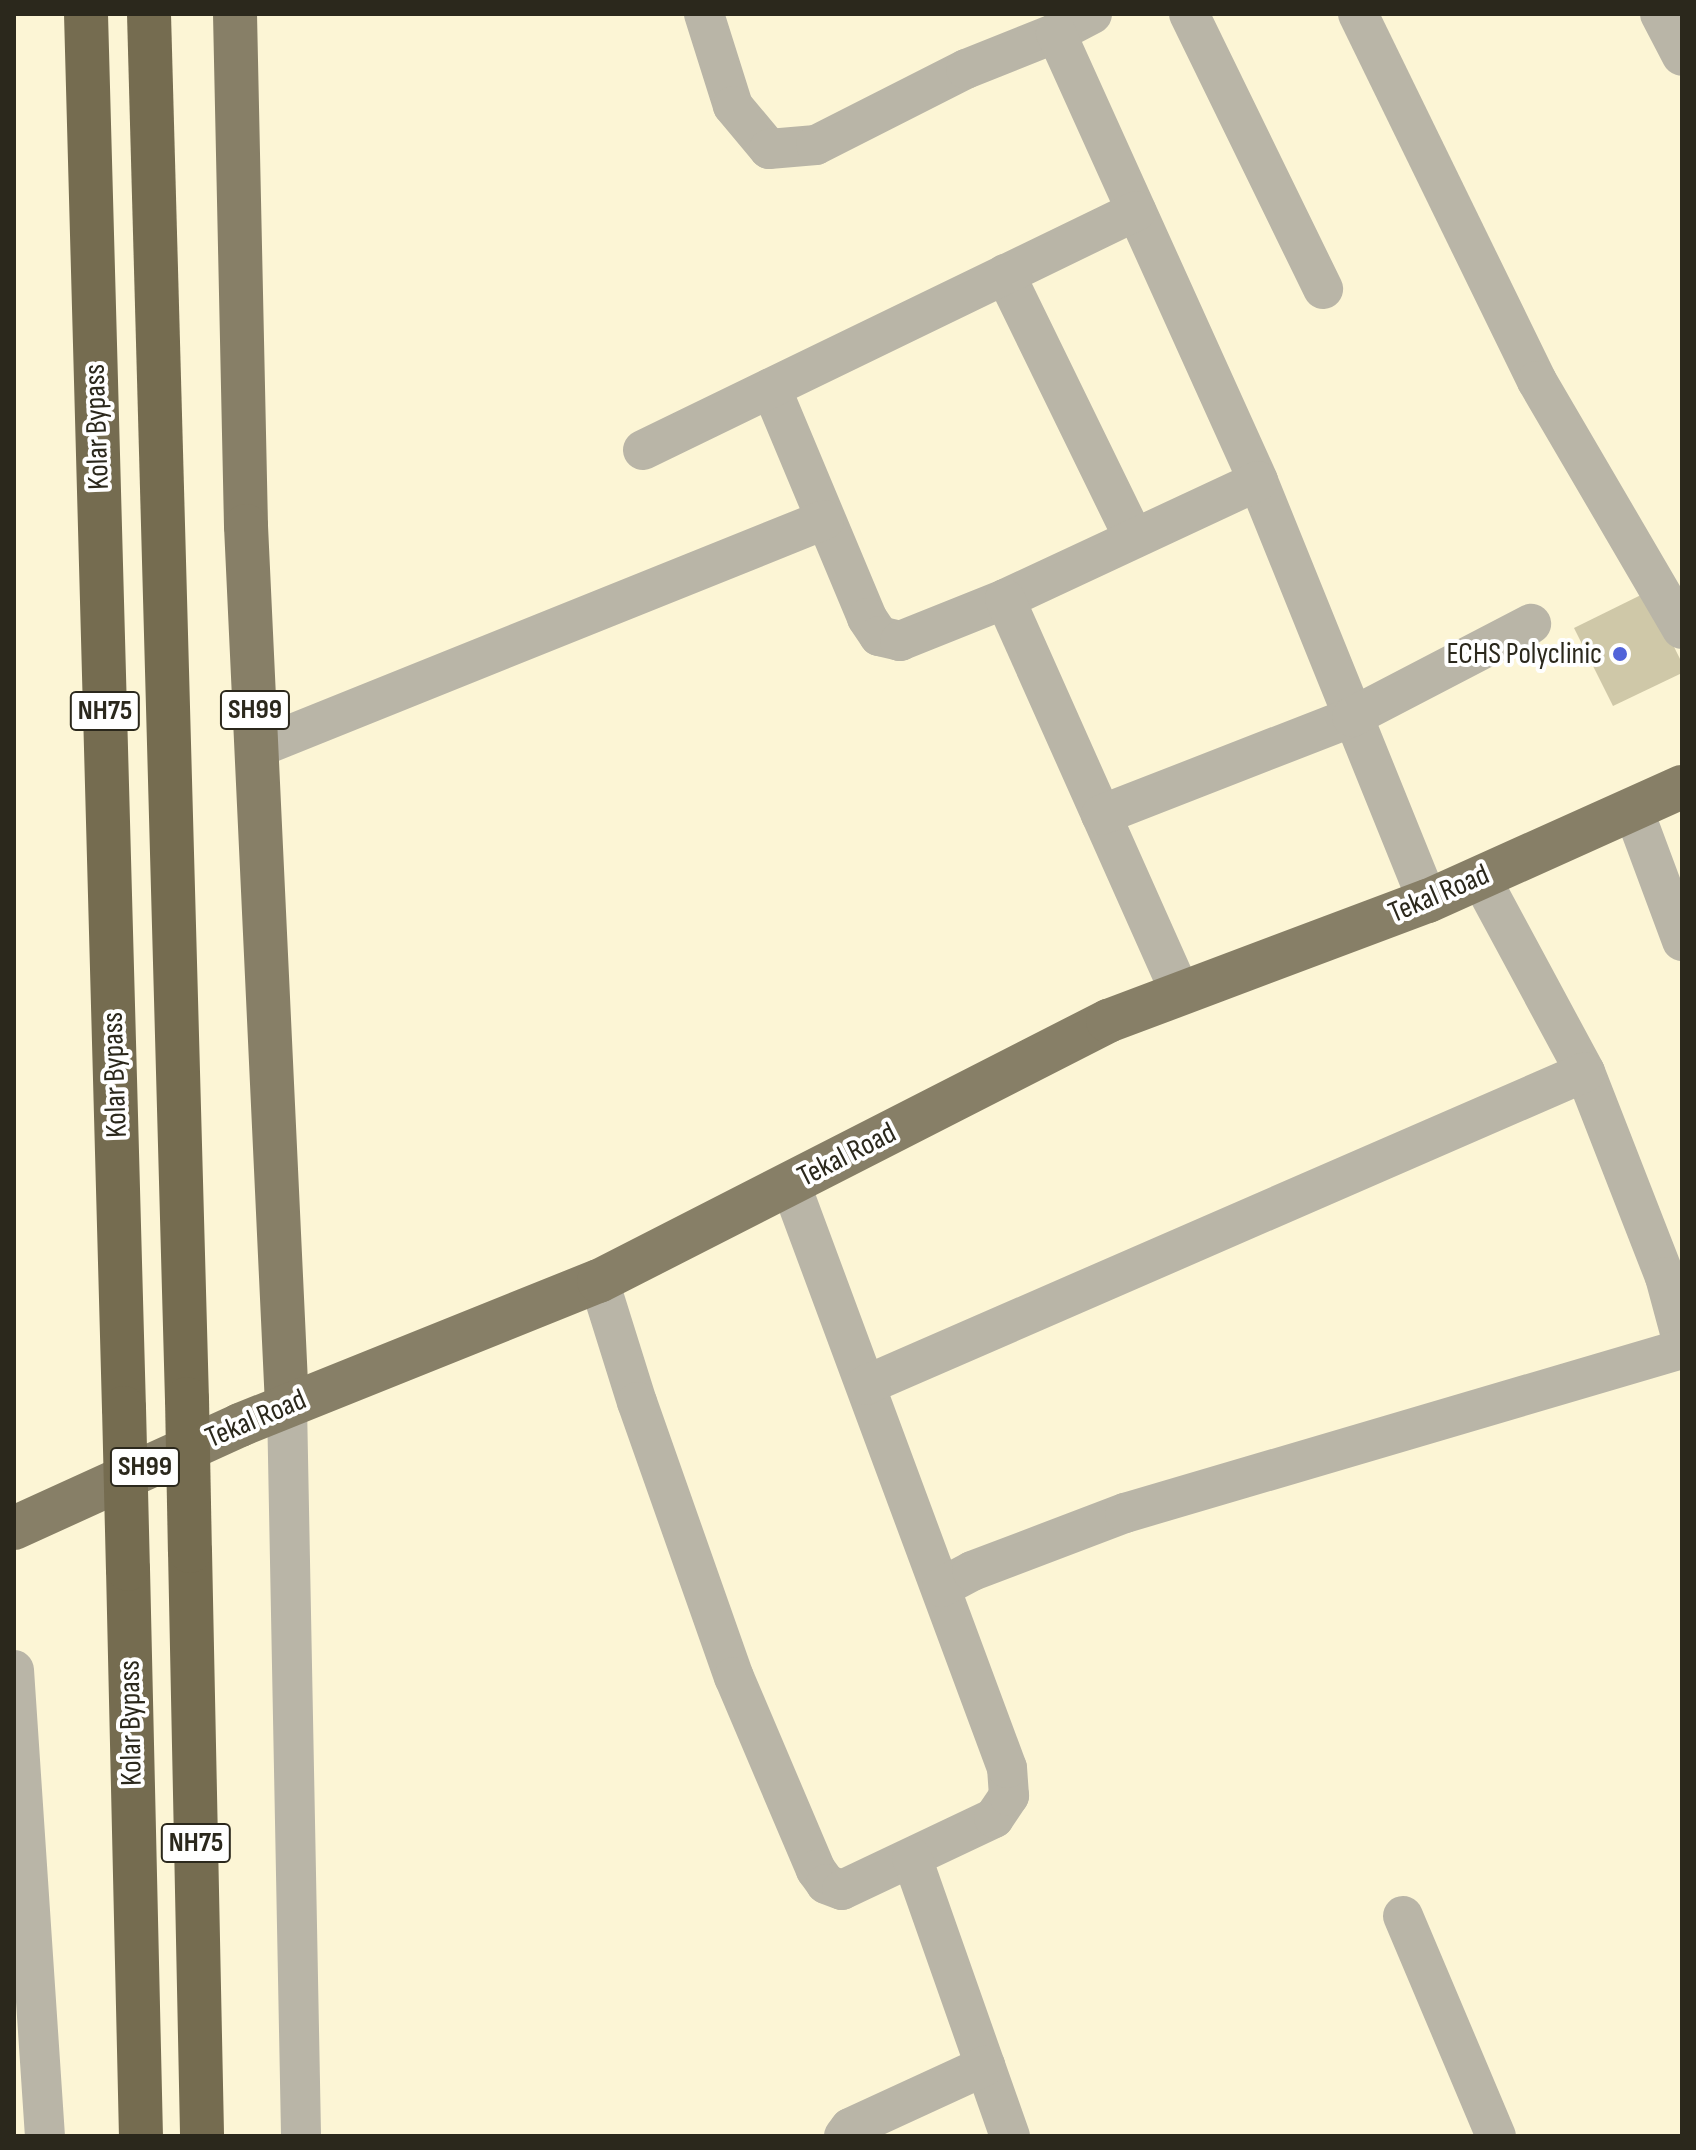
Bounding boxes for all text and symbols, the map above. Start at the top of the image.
street label: Kolar Bypass [77,363,117,491]
place label: ECHS Polyclinic [1446,636,1602,672]
marker: ECHS Polyclinic [1609,643,1631,665]
road number: SH99 [219,686,291,734]
road number: NH75 [69,687,141,735]
street label: Tekal Road [1383,857,1495,931]
street label: Kolar Bypass [95,1011,135,1139]
street label: Tekal Road [792,1115,902,1195]
street label: Tekal Road [200,1382,312,1456]
road number: SH99 [109,1443,181,1491]
street label: Kolar Bypass [112,1660,150,1786]
road number: NH75 [160,1819,232,1867]

